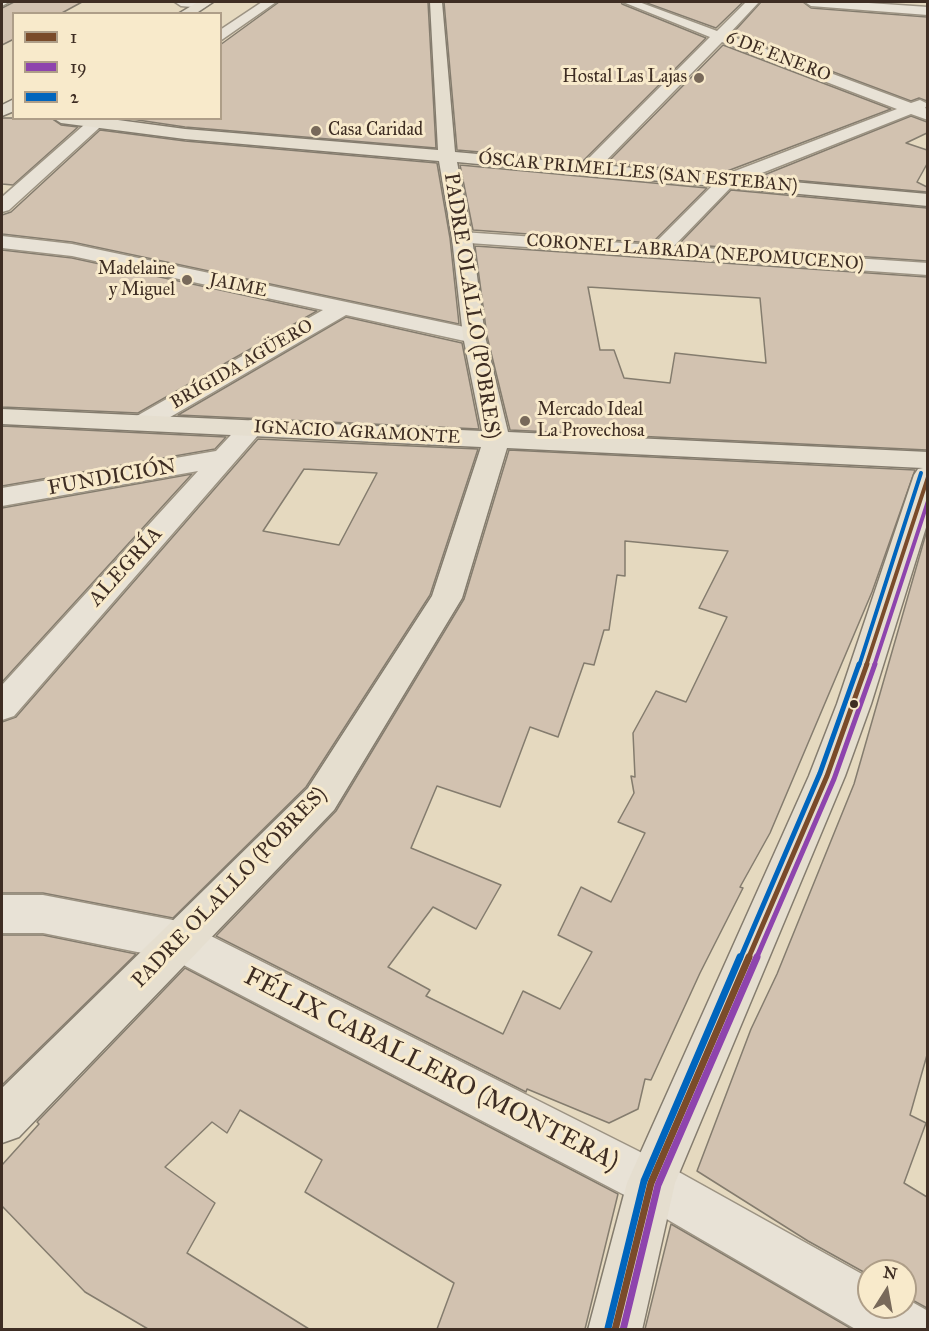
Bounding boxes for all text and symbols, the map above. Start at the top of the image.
legend [12,12,222,120]
text: 1 [70,26,77,48]
street label: 6 DE ENERO [722,27,834,87]
text: 19 [70,56,87,78]
place label: Hostal Las Lajas [562,67,687,89]
marker: Hostal Las Lajas [692,71,706,85]
text: 2 [70,86,79,108]
place label: Casa Caridad [328,120,423,142]
marker: Casa Caridad [309,124,323,138]
street label: ÓSCAR PRIMELLES (SAN ESTEBAN) [477,148,799,198]
street label: PADRE OLALLO (POBRES) [437,171,505,441]
street label: CORONEL LABRADA (NEPOMUCENO) [526,230,864,276]
place label: Madelaine y Miguel [98,259,175,302]
street label: JAIME [207,269,269,303]
marker: Madelaine y Miguel [180,273,194,287]
street label: BRÍGIDA AGÜERO [167,316,317,414]
place label: Mercado Ideal La Provechosa [537,400,645,442]
marker: Mercado Ideal La Provechosa [518,414,532,428]
street label: IGNACIO AGRAMONTE [253,417,461,449]
street label: FUNDICIÓN [46,454,178,502]
street label: ALEGRÍA [84,522,168,612]
unlabelled marker [848,698,860,710]
street label: PADRE OLALLO (POBRES) [127,782,333,994]
street label: FÉLIX CABALLERO (MONTERA) [238,962,624,1178]
north arrow [857,1259,917,1319]
text: N [882,1262,899,1283]

